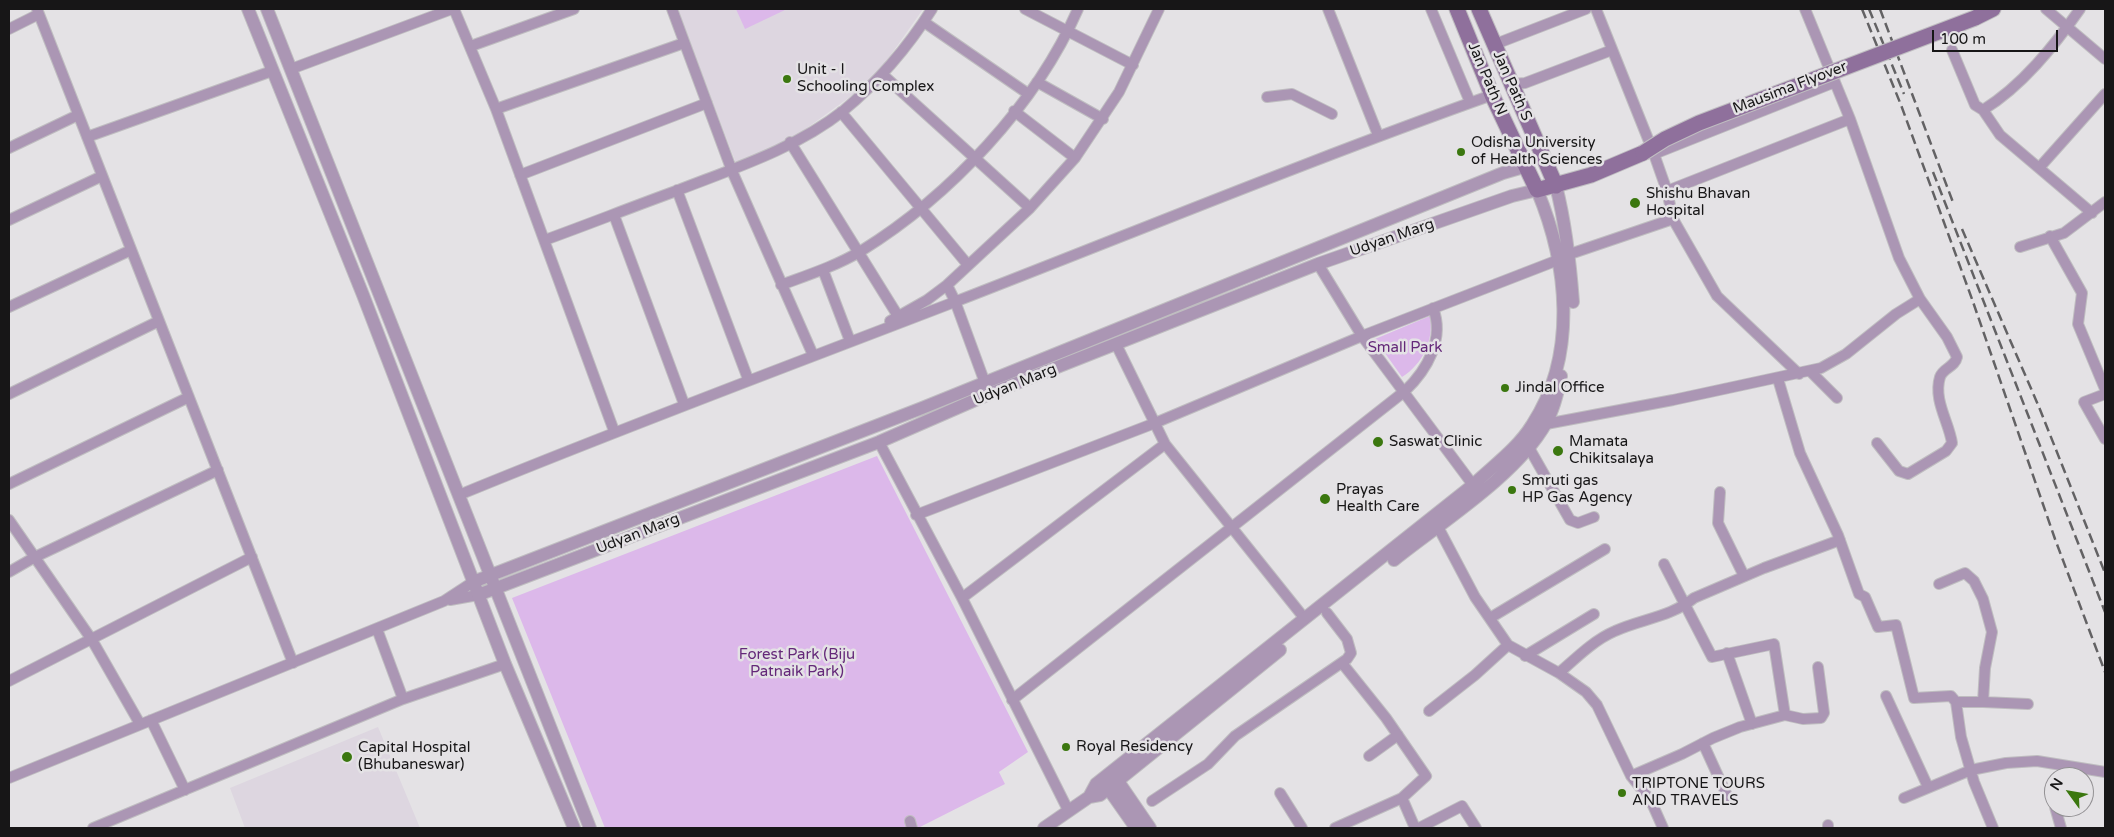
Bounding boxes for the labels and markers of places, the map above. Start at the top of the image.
place label: Unit - I Schooling Complex [797,61,934,96]
marker: Unit - I Schooling Complex [781,73,793,85]
place label: Odisha University of Health Sciences [1471,134,1602,169]
marker: Odisha University of Health Sciences [1455,146,1467,158]
place label: Shishu Bhavan Hospital [1646,185,1750,220]
marker: Shishu Bhavan Hospital [1628,196,1642,210]
place label: Jindal Office [1515,379,1604,397]
marker: Jindal Office [1499,382,1511,394]
place label: Saswat Clinic [1389,433,1482,451]
place label: Mamata Chikitsalaya [1569,433,1654,468]
marker: Saswat Clinic [1371,435,1385,449]
marker: Mamata Chikitsalaya [1551,444,1565,458]
place label: Smruti gas HP Gas Agency [1522,472,1632,507]
place label: Prayas Health Care [1336,481,1419,516]
marker: Smruti gas HP Gas Agency [1506,484,1518,496]
marker: Prayas Health Care [1318,492,1332,506]
place label: Royal Residency [1076,738,1193,756]
place label: Capital Hospital (Bhubaneswar) [358,739,470,774]
marker: Royal Residency [1060,741,1072,753]
marker: Capital Hospital (Bhubaneswar) [340,750,354,764]
place label: TRIPTONE TOURS AND TRAVELS [1632,775,1765,810]
marker: TRIPTONE TOURS AND TRAVELS [1616,787,1628,799]

